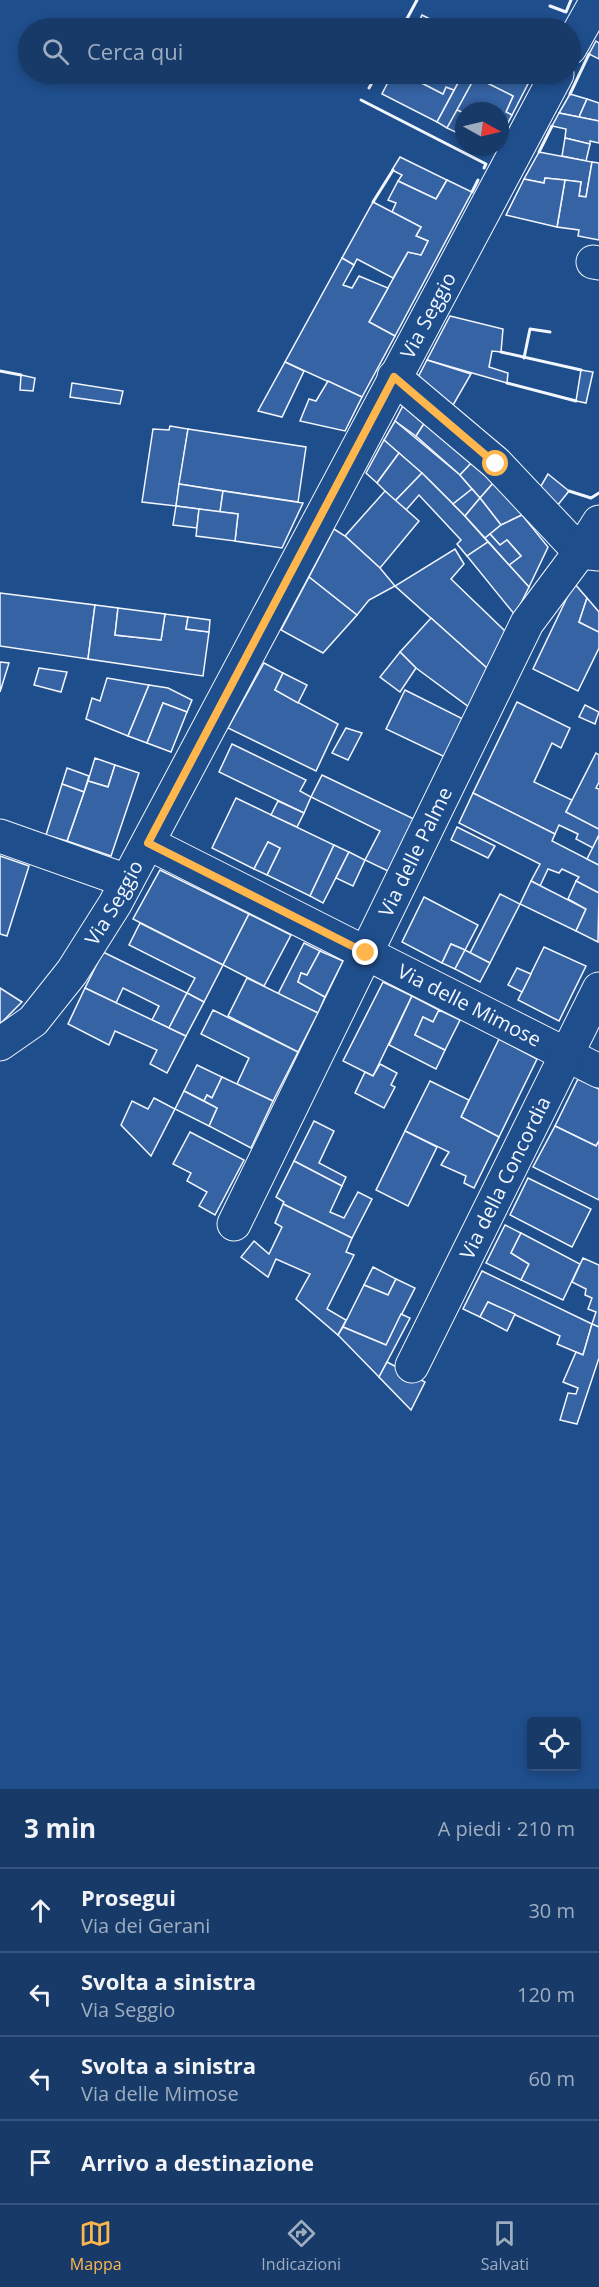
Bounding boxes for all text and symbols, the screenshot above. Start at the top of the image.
search box [18,18,581,84]
icon: search [39,35,72,68]
text: Cerca qui [87,36,183,66]
north arrow [455,102,509,156]
street label: Via Seggio [394,267,462,363]
route start [482,450,508,476]
street label: Via delle Palme [372,782,458,921]
street label: Via Seggio [78,855,149,950]
route end [352,939,378,965]
street label: Via delle Mimose [393,957,546,1053]
street label: Via della Concordia [453,1092,557,1264]
map controls [527,1717,581,1771]
button: locate [527,1717,581,1771]
text: 3 min [24,1810,96,1846]
text: A piedi · 210 m [438,1815,575,1842]
text: Prosegui [81,1882,176,1912]
icon: ahead [24,1894,57,1927]
text: 30 m [528,1897,575,1924]
text: Via dei Gerani [81,1912,210,1939]
text: Svolta a sinistra [81,1966,256,1996]
icon: left [24,1978,57,2011]
text: 120 m [517,1981,575,2008]
text: Via Seggio [81,1996,175,2023]
text: Svolta a sinistra [81,2050,256,2080]
icon: left [24,2062,57,2095]
text: 60 m [528,2065,575,2092]
text: Via delle Mimose [81,2080,239,2107]
icon: arrive [24,2146,57,2179]
text: Arrivo a destinazione [81,2147,314,2177]
tab: Mappa [70,2217,122,2275]
tab: Indicazioni [261,2217,341,2275]
tab: Salvati [481,2217,529,2275]

